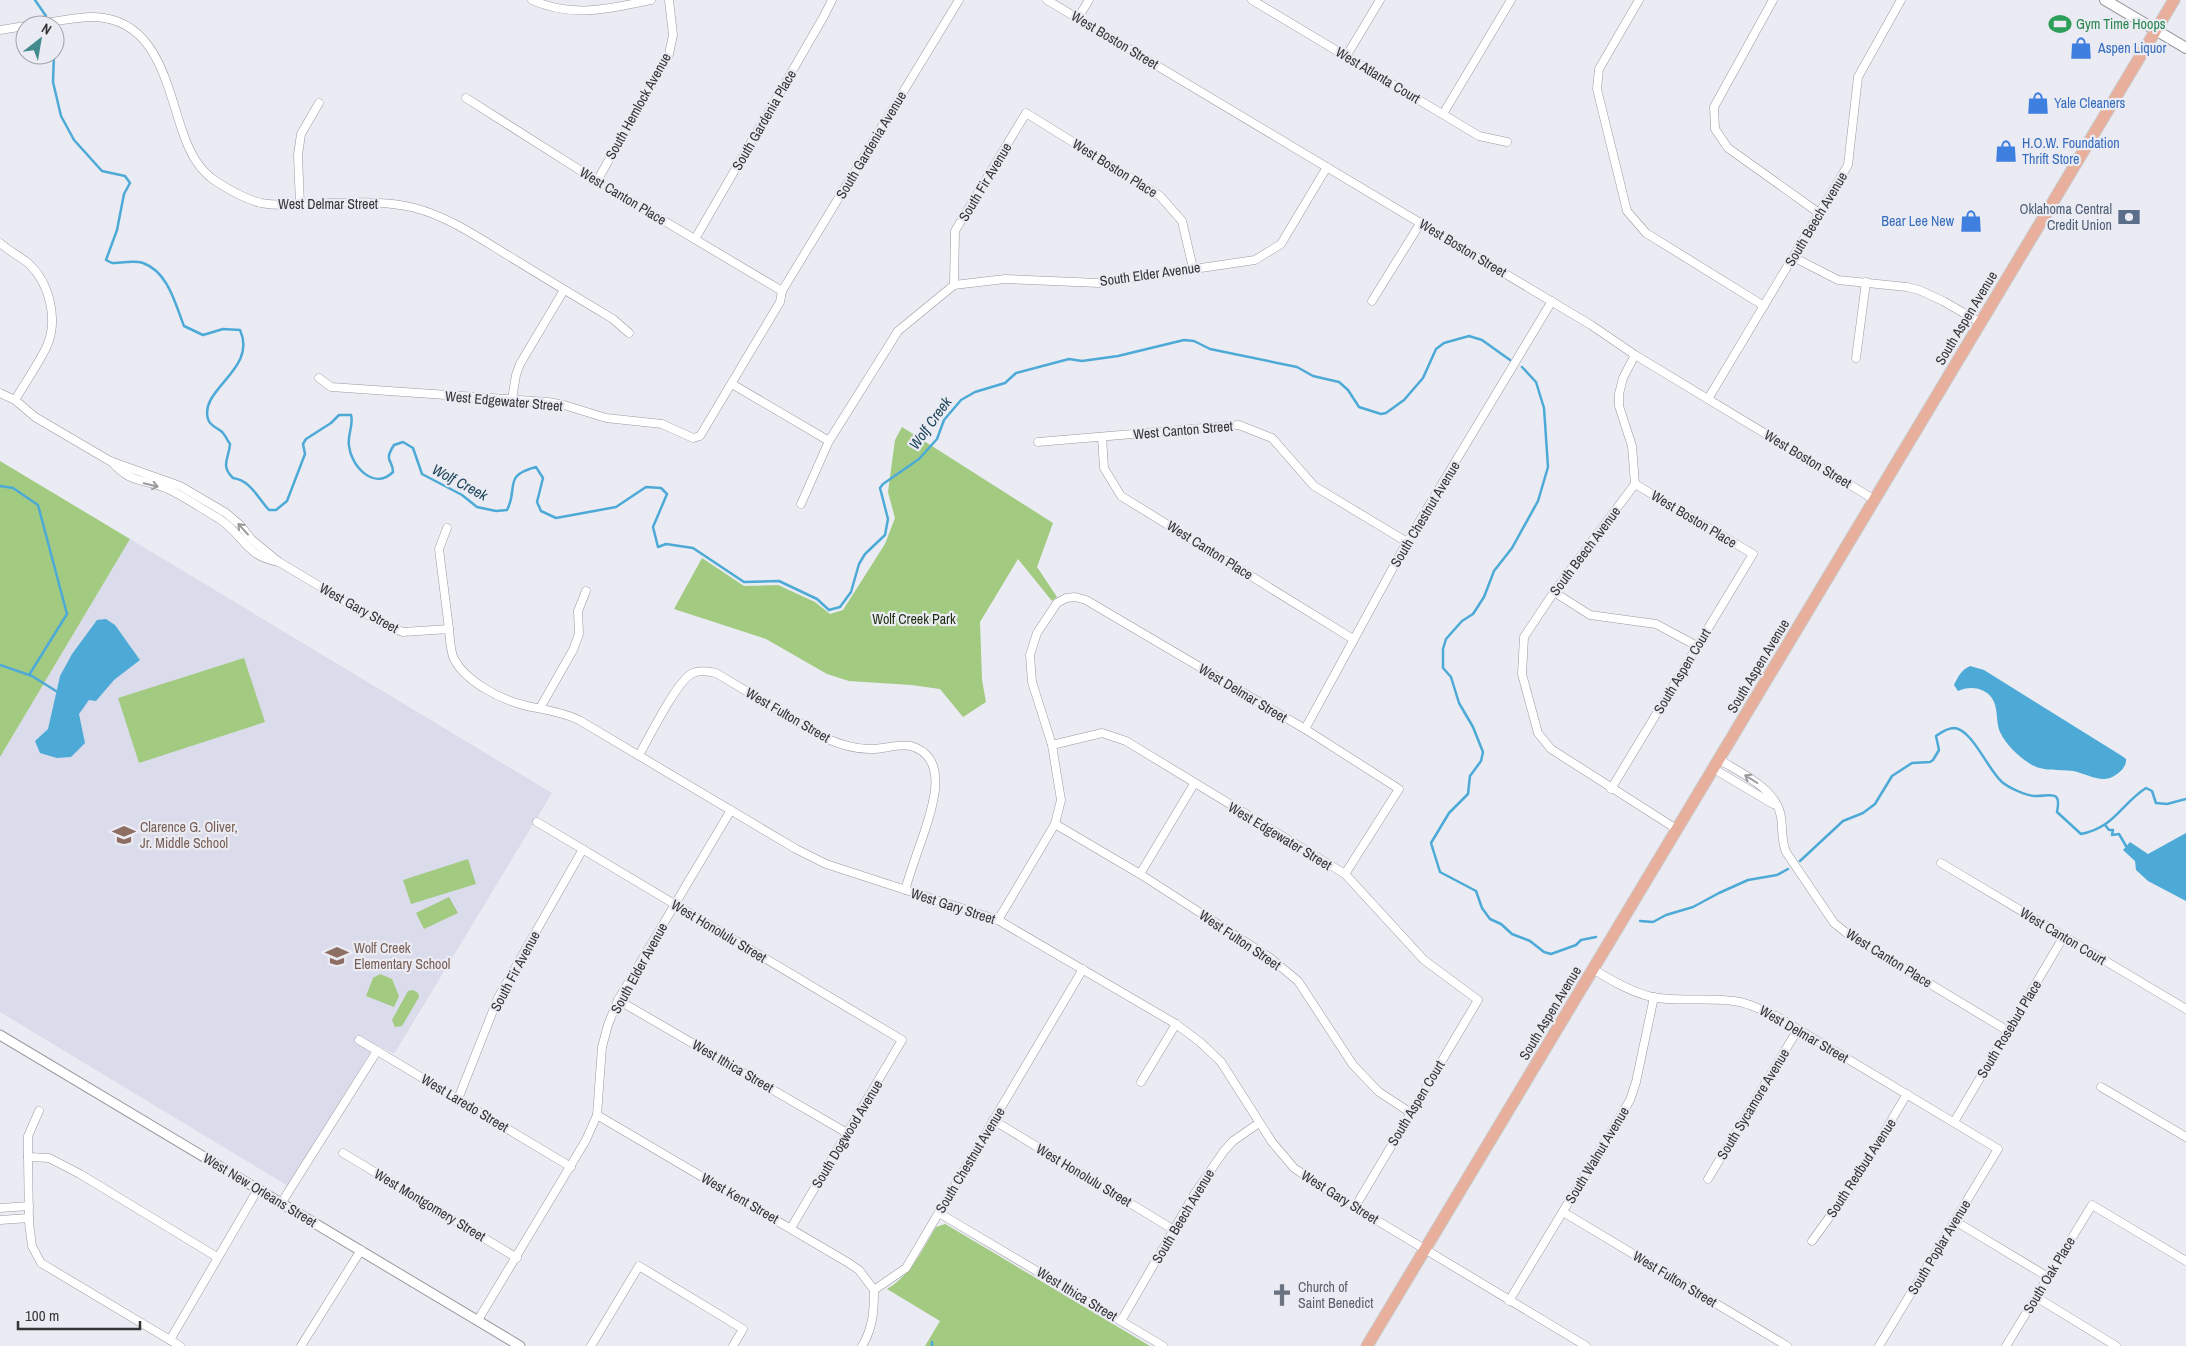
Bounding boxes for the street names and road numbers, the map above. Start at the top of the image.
street label: West Boston Street [1068,7,1162,73]
street label: West Atlanta Court [1332,43,1424,107]
street label: South Hemlock Avenue [601,50,675,162]
street label: South Gardenia Place [728,67,800,173]
street label: South Gardenia Avenue [832,88,910,202]
street label: West Boston Place [1069,135,1161,201]
street label: South Fir Avenue [954,139,1016,225]
street label: West Canton Place [576,163,670,229]
street label: South Beech Avenue [1781,168,1851,270]
street label: West Delmar Street [278,195,378,213]
street label: West Boston Street [1416,215,1510,281]
street label: South Elder Avenue [1099,258,1201,290]
street label: South Aspen Avenue [1931,268,2001,368]
street label: West Edgewater Street [445,387,563,415]
street label: West Canton Street [1132,417,1234,443]
street label: West Boston Street [1761,426,1855,492]
street label: South Chestnut Avenue [1386,458,1464,570]
street label: West Boston Place [1648,486,1740,552]
street label: South Beech Avenue [1546,503,1624,599]
street label: West Canton Place [1164,516,1256,584]
street label: West Gary Street [316,579,402,637]
street label: South Aspen Avenue [1723,616,1793,716]
street label: South Aspen Court [1649,625,1715,717]
street label: West Delmar Street [1196,660,1290,726]
street label: West Fulton Street [742,683,834,747]
street label: West Edgewater Street [1225,798,1335,874]
street label: West Gary Street [908,884,998,928]
street label: West Honolulu Street [668,895,770,967]
street label: West Canton Court [2017,903,2109,969]
street label: West Fulton Street [1196,906,1284,974]
street label: South Elder Avenue [607,919,671,1017]
street label: West Canton Place [1843,924,1935,992]
street label: South Fir Avenue [486,928,544,1014]
street label: South Aspen Avenue [1515,963,1585,1063]
street label: South Rosebud Place [1973,977,2045,1081]
street label: West Delmar Street [1756,1001,1852,1067]
street label: West Ithica Street [689,1035,777,1097]
street label: South Sycamore Avenue [1713,1045,1793,1163]
street label: South Aspen Court [1383,1057,1449,1149]
street label: West Laredo Street [418,1070,512,1136]
street label: South Dogwood Avenue [808,1077,886,1191]
street label: South Walnut Avenue [1561,1103,1633,1207]
street label: South Chestnut Avenue [931,1104,1009,1216]
street label: South Redbud Avenue [1822,1115,1900,1221]
street label: West Honolulu Street [1033,1139,1135,1211]
street label: West New Orleans Street [200,1149,320,1231]
street label: West Montgomery Street [371,1165,489,1245]
street label: South Beech Avenue [1148,1165,1218,1267]
street label: West Gary Street [1298,1166,1382,1228]
street label: West Kent Street [698,1169,782,1227]
street label: South Poplar Avenue [1904,1196,1974,1298]
street label: South Oak Place [2019,1233,2079,1317]
street label: West Fulton Street [1630,1247,1720,1311]
street label: West Ithica Street [1033,1263,1121,1325]

